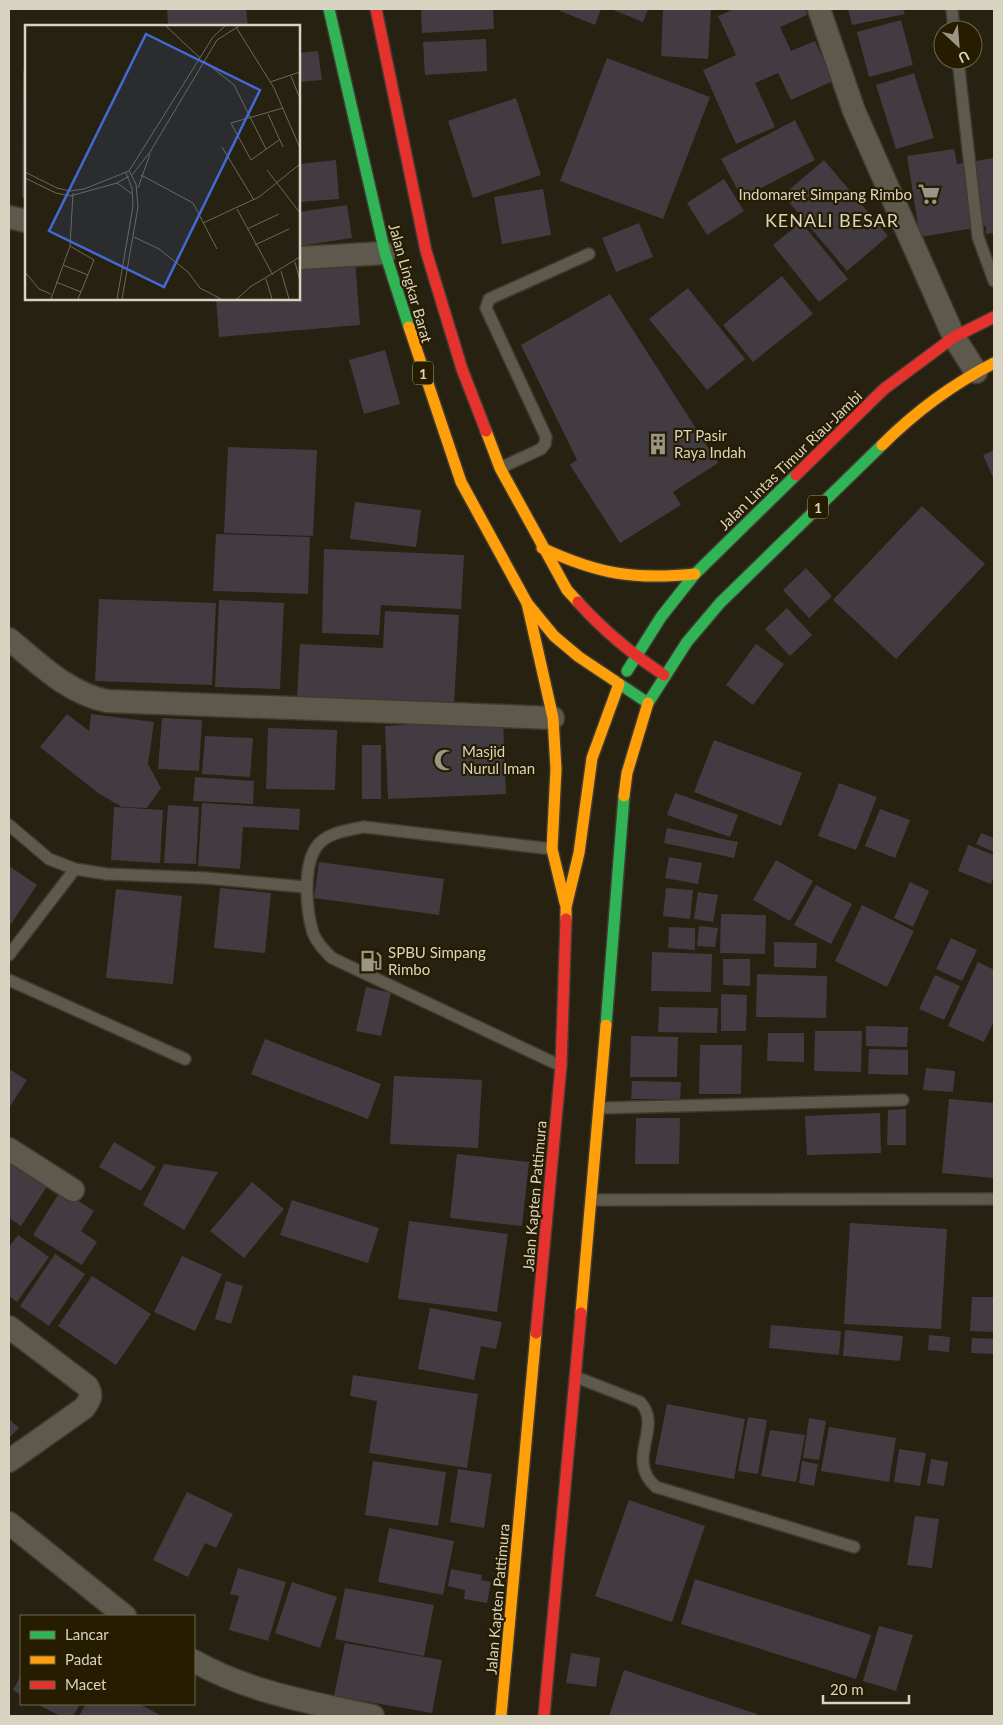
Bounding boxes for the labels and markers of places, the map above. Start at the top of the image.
supermarket icon: Indomaret Simpang Rimbo [916,181,942,207]
place label: Indomaret Simpang Rimbo [739,185,912,203]
place label: PT Pasir Raya Indah [674,426,746,461]
building icon: PT Pasir Raya Indah [645,431,671,457]
place label: Masjid Nurul Iman [462,742,535,777]
mosque icon: Masjid Nurul Iman [432,747,458,773]
place label: SPBU Simpang Rimbo [388,943,486,978]
fuel station icon: SPBU Simpang Rimbo [358,948,384,974]

